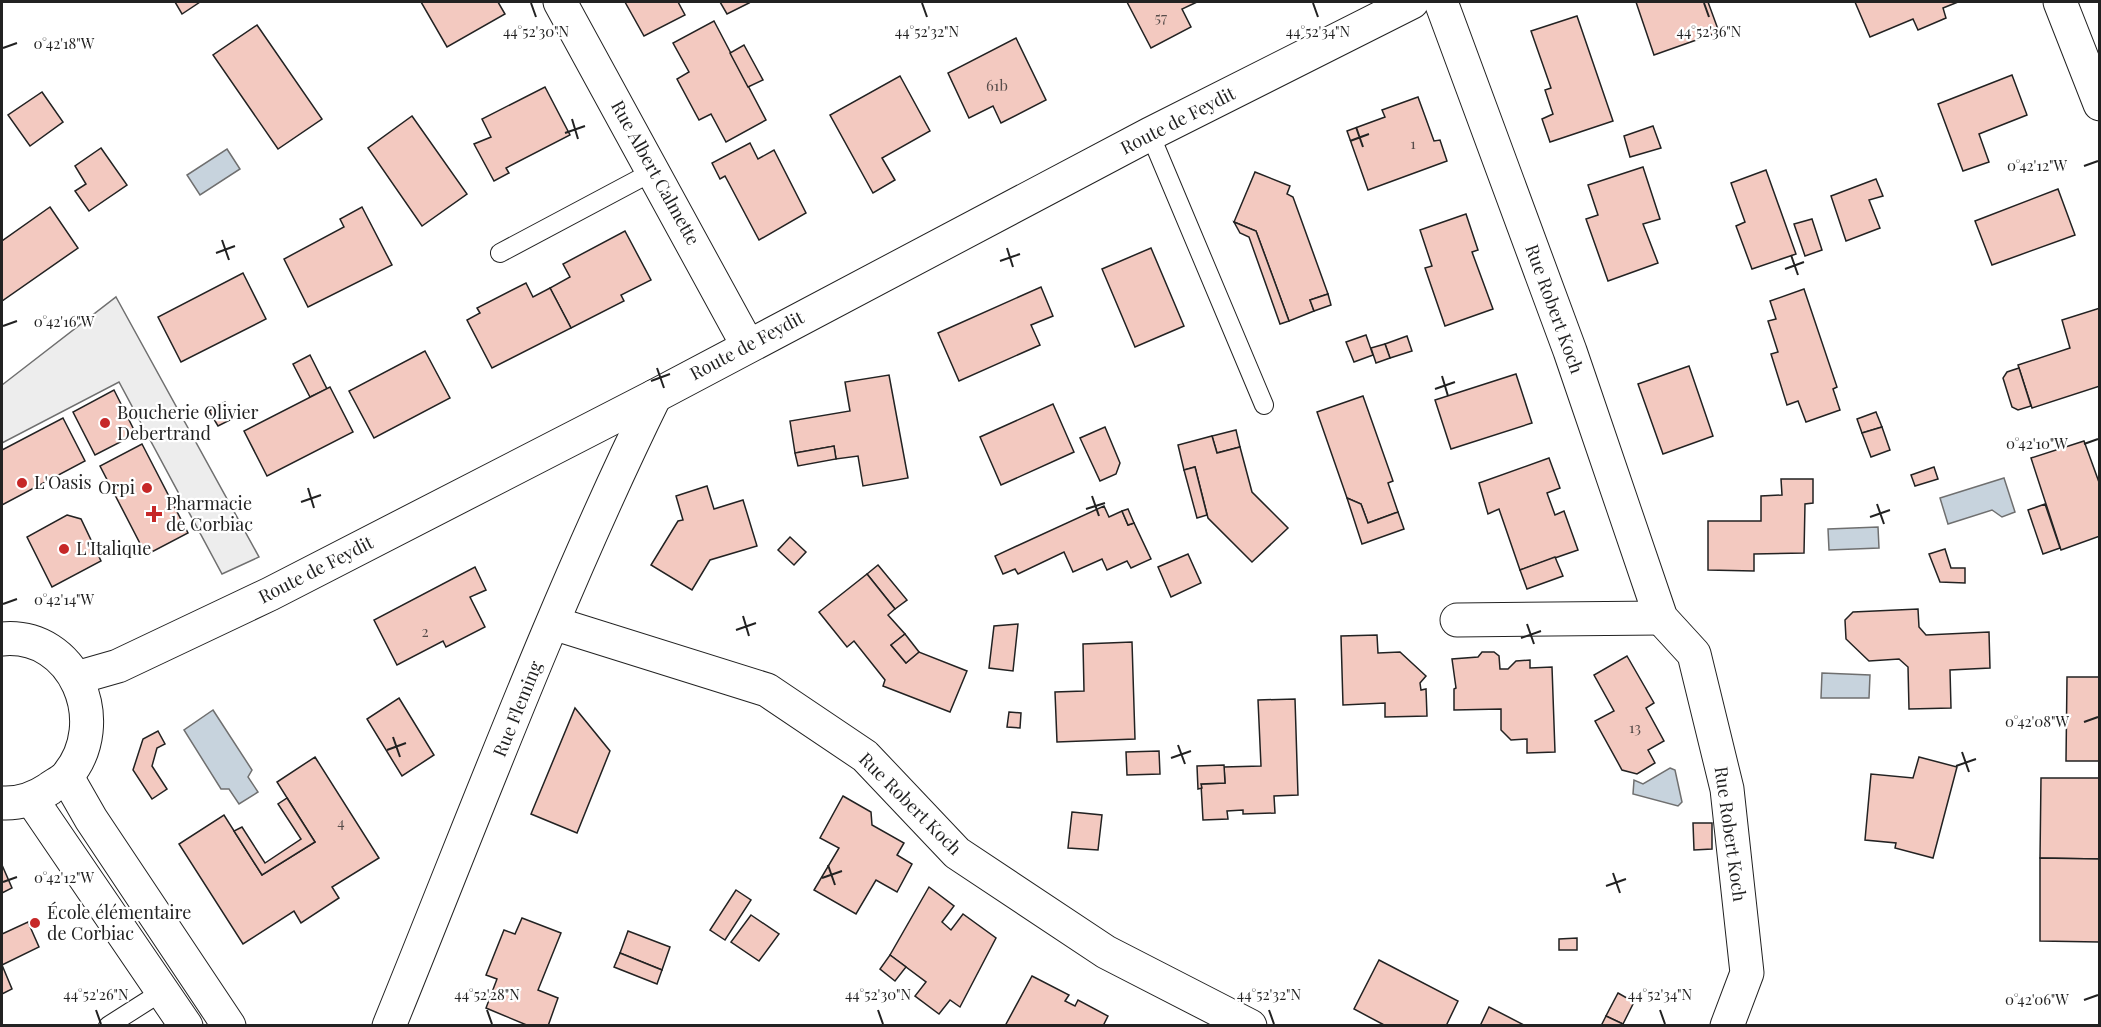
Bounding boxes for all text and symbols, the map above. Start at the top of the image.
house number: 57 [1155,7,1167,27]
text: 44°52'30"N [503,21,569,41]
text: 44°52'32"N [895,21,960,41]
text: 44°52'34"N [1286,21,1351,41]
text: 44°52'36"N [1677,21,1742,41]
text: 0°42'18"W [34,33,95,53]
house number: 61b [986,75,1008,95]
street label: Route de Feydit [1116,81,1240,159]
street label: Rue Albert Calmette [606,96,706,249]
house number: 1 [1410,133,1416,153]
text: 0°42'12"W [2007,155,2067,175]
street label: Rue Robert Koch [1520,241,1590,377]
street label: Route de Feydit [685,305,808,385]
text: 0°42'16"W [34,311,95,331]
place label: Boucherie Olivier Debertrand [117,400,259,445]
marker: Boucherie Olivier Debertrand [98,416,112,430]
text: 0°42'10"W [2006,433,2068,453]
place label: L'Oasis [34,470,92,494]
place label: Orpi [98,475,135,499]
marker: L'Oasis [15,476,29,490]
marker: Orpi [140,481,154,495]
place label: Pharmacie de Corbiac [166,491,253,536]
marker: Pharmacie de Corbiac [147,507,161,521]
street label: Route de Feydit [254,530,378,608]
place label: L'Italique [76,536,151,560]
marker: L'Italique [57,542,71,556]
text: 0°42'14"W [34,589,94,609]
house number: 2 [421,621,429,641]
street label: Rue Fleming [487,657,547,760]
text: 0°42'08"W [2005,711,2069,731]
house number: 13 [1629,717,1641,737]
street label: Rue Robert Koch [854,747,968,860]
street label: Rue Robert Koch [1710,765,1752,903]
house number: 4 [337,812,345,832]
text: 0°42'12"W [34,867,94,887]
place label: École élémentaire de Corbiac [47,900,191,945]
marker: École élémentaire de Corbiac [28,916,42,930]
text: 44°52'26"N [63,984,129,1004]
text: 44°52'28"N [454,984,520,1004]
text: 44°52'30"N [845,984,911,1004]
text: 44°52'32"N [1237,984,1302,1004]
text: 44°52'34"N [1628,984,1693,1004]
text: 0°42'06"W [2005,989,2069,1009]

